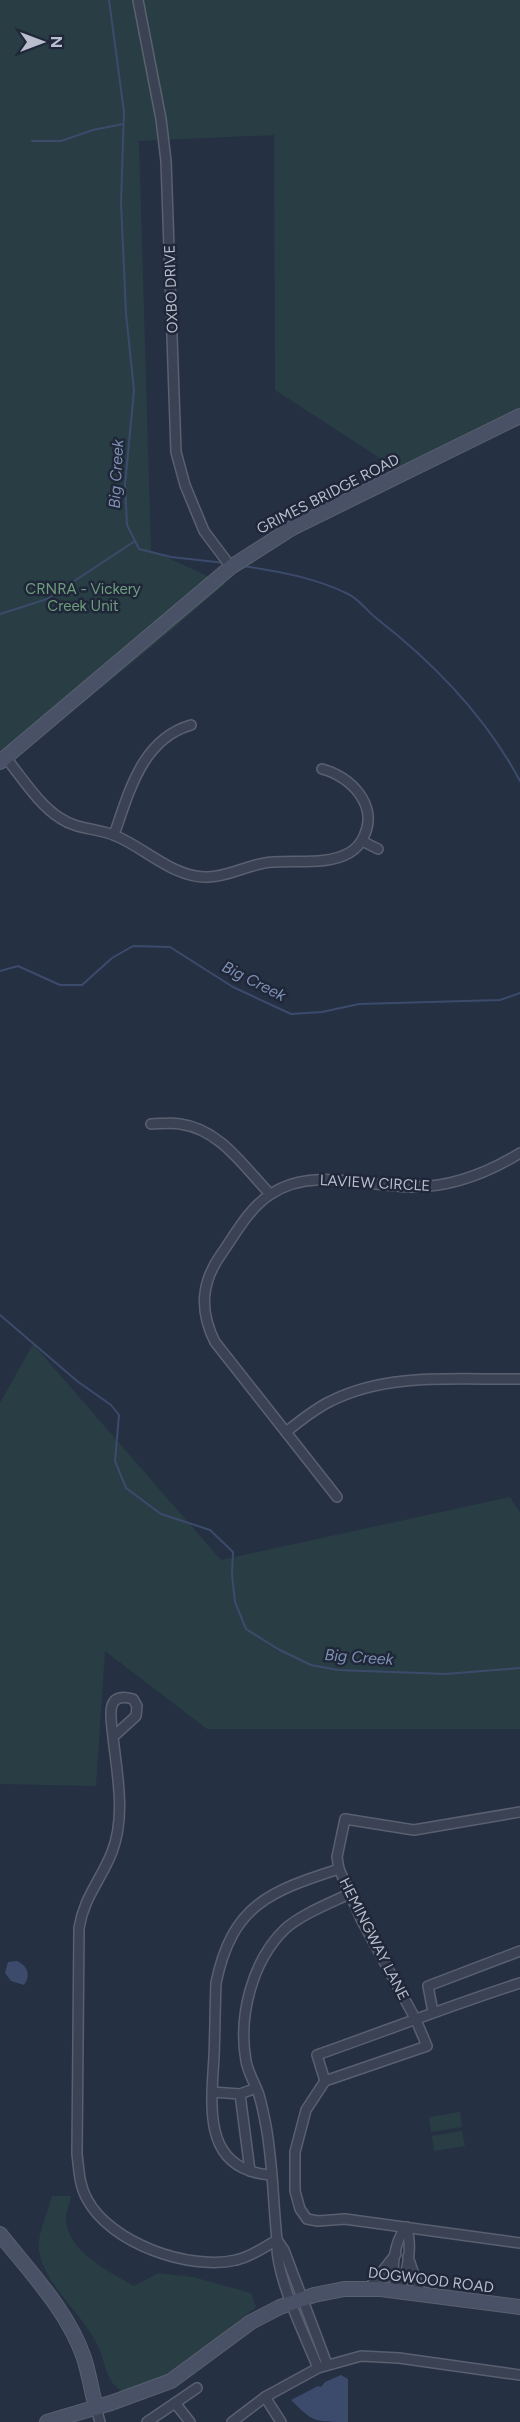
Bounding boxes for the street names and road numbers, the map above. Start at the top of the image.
street label: OXBO DRIVE [160,245,182,333]
street label: GRIMES BRIDGE ROAD [254,450,402,538]
street label: LAVIEW CIRCLE [319,1171,431,1195]
street label: HEMINGWAY LANE [335,1875,413,2003]
street label: DOGWOOD ROAD [367,2263,495,2297]

